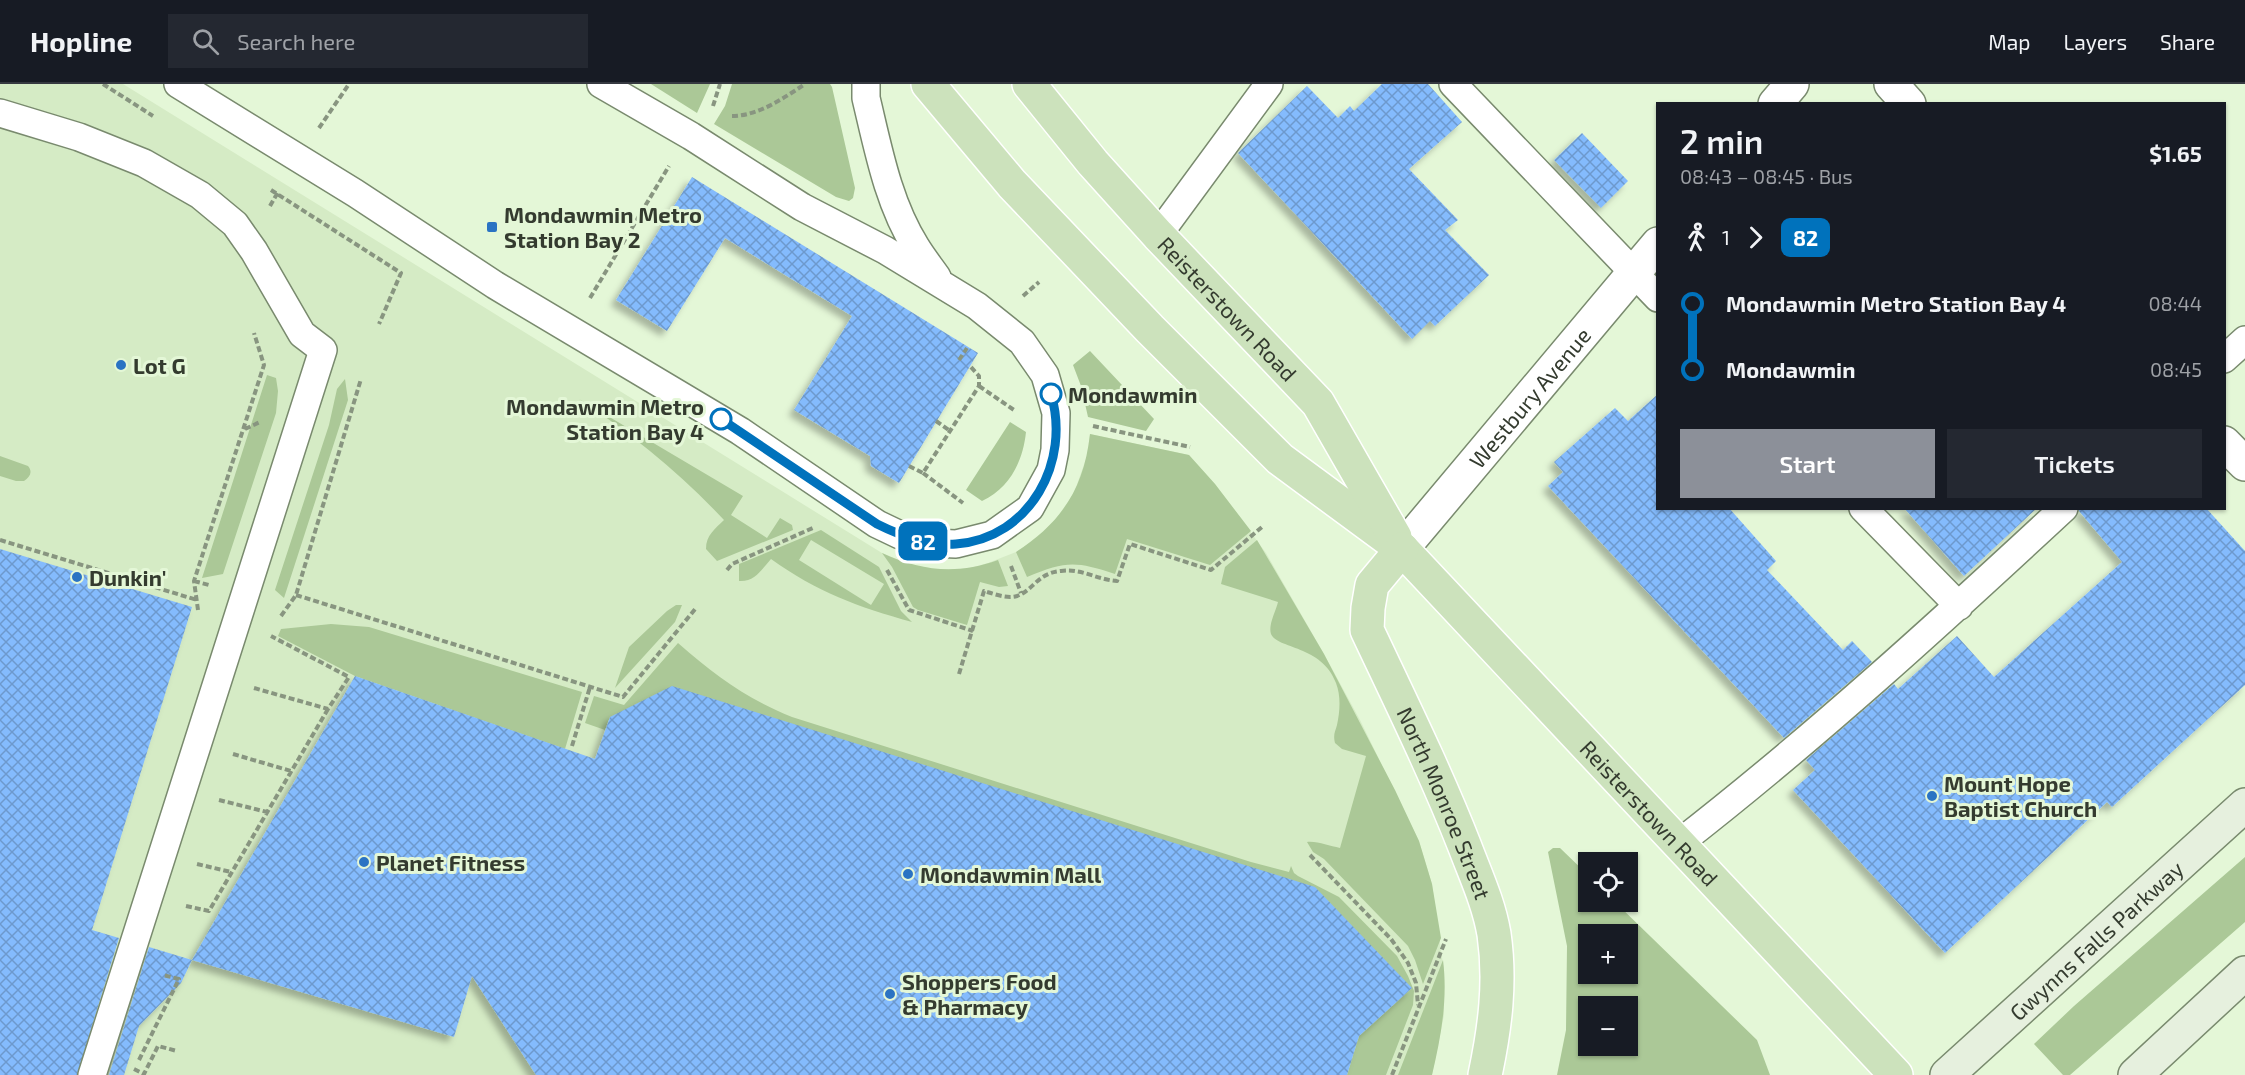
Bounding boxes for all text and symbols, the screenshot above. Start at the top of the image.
search box [168,14,588,68]
text: Hopline [30,24,132,58]
icon: search [189,25,222,58]
text: Search here [237,28,355,54]
text: Map [1988,29,2030,54]
text: Layers [2063,29,2127,54]
text: Share [2160,29,2215,54]
text: 2 min [1680,121,1763,161]
text: $1.65 [2149,140,2202,166]
text: 08:43 – 08:45 · Bus [1680,164,1853,188]
place label: Mondawmin Metro Station Bay 2 [504,201,702,253]
marker: Mondawmin Metro Station Bay 2 [485,220,499,234]
icon: walk [1680,221,1713,254]
icon: forward [1739,221,1772,254]
text: 1 [1722,225,1730,249]
text: 82 [1793,225,1818,250]
street label: Reisterstown Road [1153,231,1303,386]
text: Mondawmin Metro Station Bay 4 [1726,290,2066,316]
text: 08:44 [2148,291,2202,315]
street label: Westbury Avenue [1463,322,1596,473]
place label: Lot G [133,352,186,378]
text: Mondawmin [1726,356,1855,382]
text: 08:45 [2150,357,2202,381]
marker: Lot G [114,358,128,372]
place label: Mondawmin [1068,381,1197,407]
marker: Mondawmin [1040,383,1062,405]
place label: Mondawmin Metro Station Bay 4 [506,393,704,445]
marker: Mondawmin Metro Station Bay 4 [710,408,732,430]
button: Start [1680,429,1935,498]
button: Tickets [1947,429,2202,498]
line badge: 82 [896,522,950,560]
text: 82 [910,529,936,554]
place label: Dunkin' [89,564,166,590]
marker: Dunkin' [70,570,84,584]
street label: North Monroe Street [1392,703,1497,903]
street label: Reisterstown Road [1575,735,1724,891]
place label: Mount Hope Baptist Church [1944,770,2097,821]
marker: Mount Hope Baptist Church [1925,789,1939,803]
place label: Planet Fitness [376,849,525,875]
map controls [1578,852,1638,1056]
button: locate [1578,852,1638,912]
marker: Planet Fitness [357,855,371,869]
street label: Gwynns Falls Parkway [2004,855,2188,1025]
place label: Mondawmin Mall [920,861,1102,887]
marker: Mondawmin Mall [901,867,915,881]
button: + [1578,924,1638,984]
place label: Shoppers Food & Pharmacy [902,968,1057,1020]
marker: Shoppers Food & Pharmacy [883,987,897,1001]
button: − [1578,996,1638,1056]

